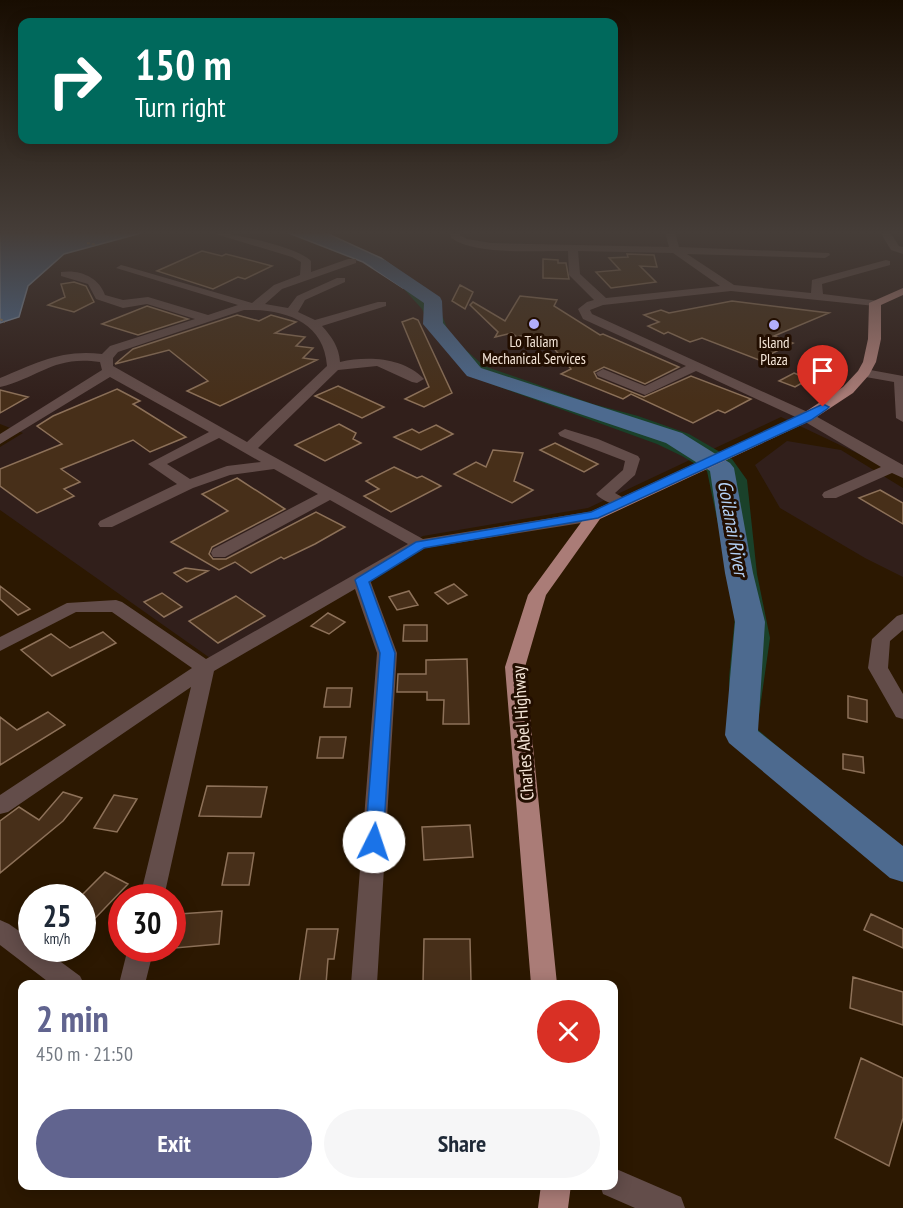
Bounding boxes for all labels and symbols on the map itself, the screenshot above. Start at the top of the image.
marker: Lo Taliam Mechanical Services [527,317,541,331]
marker: Island Plaza [767,318,781,332]
place label: Lo Taliam Mechanical Services [482,332,586,368]
place label: Island Plaza [758,333,790,369]
pin [797,345,848,407]
water label: Goilanai River [712,478,755,580]
street label: Charles Abel Highway [506,665,539,801]
position arrow [342,810,406,874]
speed limit sign: 30 [108,884,186,962]

